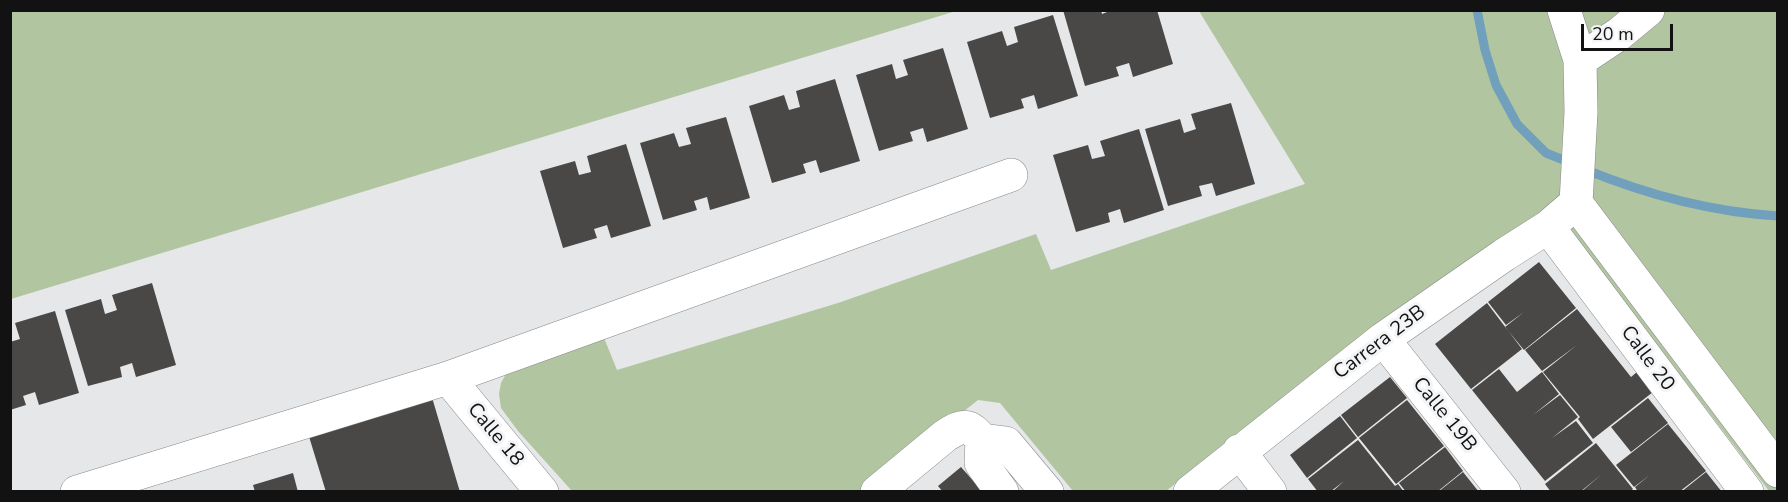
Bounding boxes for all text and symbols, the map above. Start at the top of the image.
scale bar [1584,12,1676,50]
text: 20 m [1592,22,1634,46]
street label: Carrera 23B [1329,301,1431,385]
street label: Calle 20 [1615,322,1679,396]
street label: Calle 19B [1407,373,1481,457]
street label: Calle 18 [462,398,528,472]

